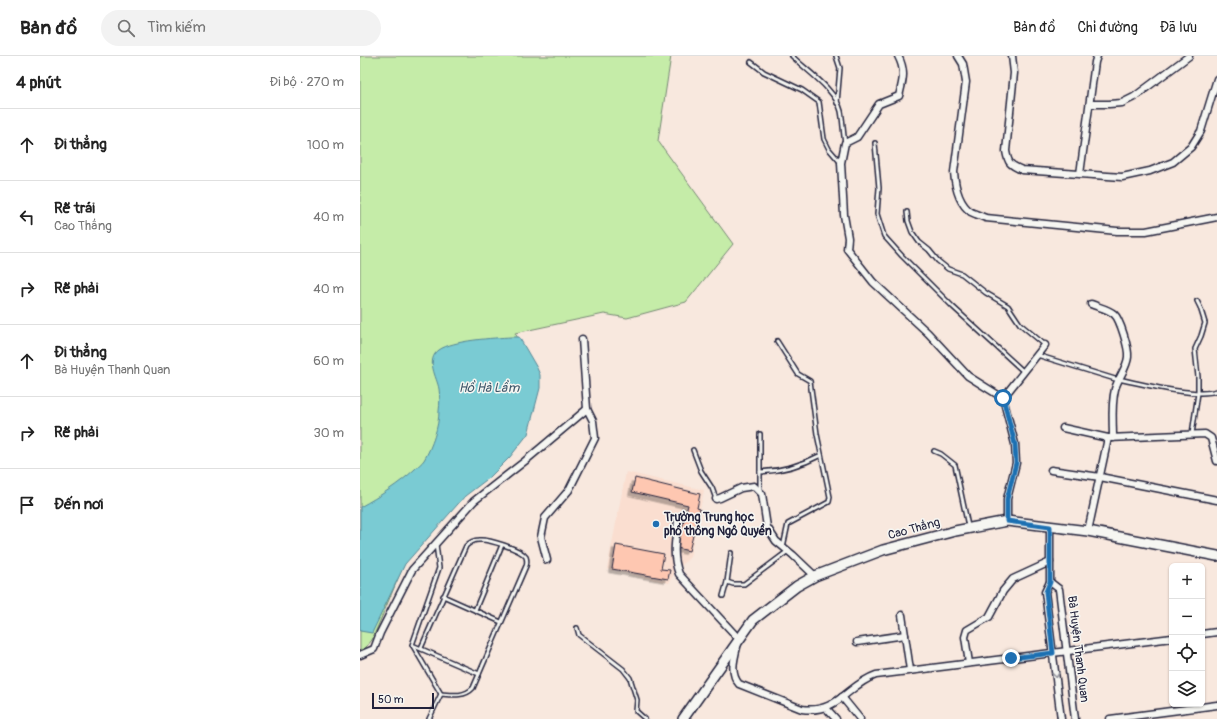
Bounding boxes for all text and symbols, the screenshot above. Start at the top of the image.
search box [101,10,381,46]
text: Bản đồ [20,16,77,40]
icon: search [115,17,137,39]
text: Tìm kiếm [147,18,206,37]
text: Bản đồ [1013,19,1055,36]
text: Chỉ đường [1077,19,1138,36]
text: Đã lưu [1160,19,1197,36]
text: 4 phút [16,72,61,93]
text: Đi bộ · 270 m [269,74,344,90]
icon: ahead [16,134,38,156]
text: Đi thẳng [54,135,107,154]
text: 100 m [307,137,344,153]
text: Rẽ trái [54,199,95,218]
icon: left [16,206,38,228]
text: 40 m [313,209,344,225]
text: Cao Thắng [54,218,112,234]
icon: right [16,278,38,300]
text: Rẽ phải [54,279,98,298]
text: 40 m [313,281,344,297]
text: Đi thẳng [54,343,107,362]
icon: ahead [16,350,38,372]
text: 60 m [313,353,344,369]
text: Bà Huyện Thanh Quan [54,362,170,378]
water label: Hồ Hà Lầm [459,379,521,396]
route start [994,389,1012,407]
icon: right [16,422,38,444]
text: Rẽ phải [54,423,98,442]
text: 30 m [314,425,344,441]
icon: arrive [16,494,38,516]
text: Đến nơi [54,495,103,514]
place label: Trường Trung học phổ thông Ngô Quyền [663,510,772,539]
street label: Cao Thắng [886,514,942,543]
marker: Trường Trung học phổ thông Ngô Quyền [651,519,661,529]
map controls [1169,563,1205,707]
button: + [1169,563,1205,599]
street label: Bà Huyện Thanh Quan [1064,595,1092,703]
button: − [1169,599,1205,635]
button: locate [1169,635,1205,671]
route end [1002,649,1020,667]
button: layers [1169,671,1205,707]
one-way arrow [1051,672,1060,678]
scale bar [372,691,434,710]
text: 50 m [378,693,404,706]

